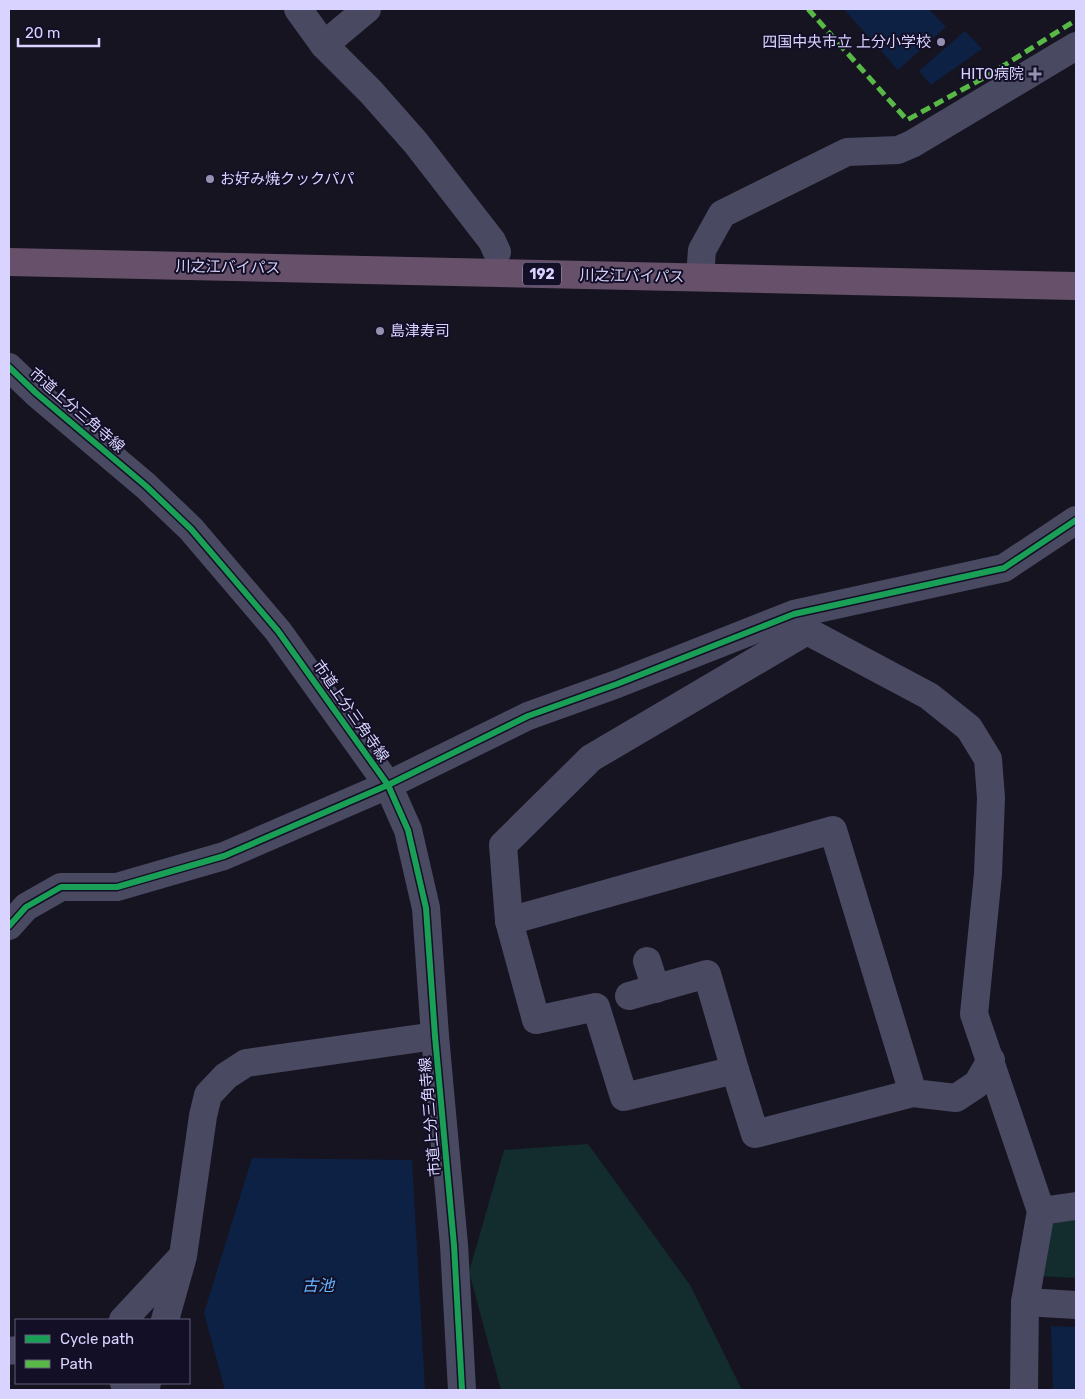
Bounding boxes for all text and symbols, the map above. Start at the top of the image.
scale bar [18,15,99,47]
text: 20 m [25,24,60,42]
place label: 四国中央市立 上分小学校 [762,33,931,51]
marker: 四国中央市立 上分小学校 [935,36,947,48]
place label: HITO病院 [961,65,1024,83]
marker: HITO病院 [1028,67,1042,81]
place label: お好み焼クックパパ [220,170,354,188]
marker: お好み焼クックパパ [204,173,216,185]
street label: 川之江バイパス [175,257,281,277]
road number: 192 [523,262,561,286]
street label: 川之江バイパス [579,266,685,286]
place label: 島津寿司 [390,322,450,340]
marker: 島津寿司 [374,325,386,337]
street label: 市道上分三角寺線 [26,364,128,456]
street label: 市道上分三角寺線 [309,657,393,765]
street label: 市道上分三角寺線 [416,1056,444,1178]
water label: 古池 [302,1276,336,1295]
legend [15,1319,190,1384]
text: Cycle path [60,1330,134,1348]
text: Path [60,1355,93,1373]

